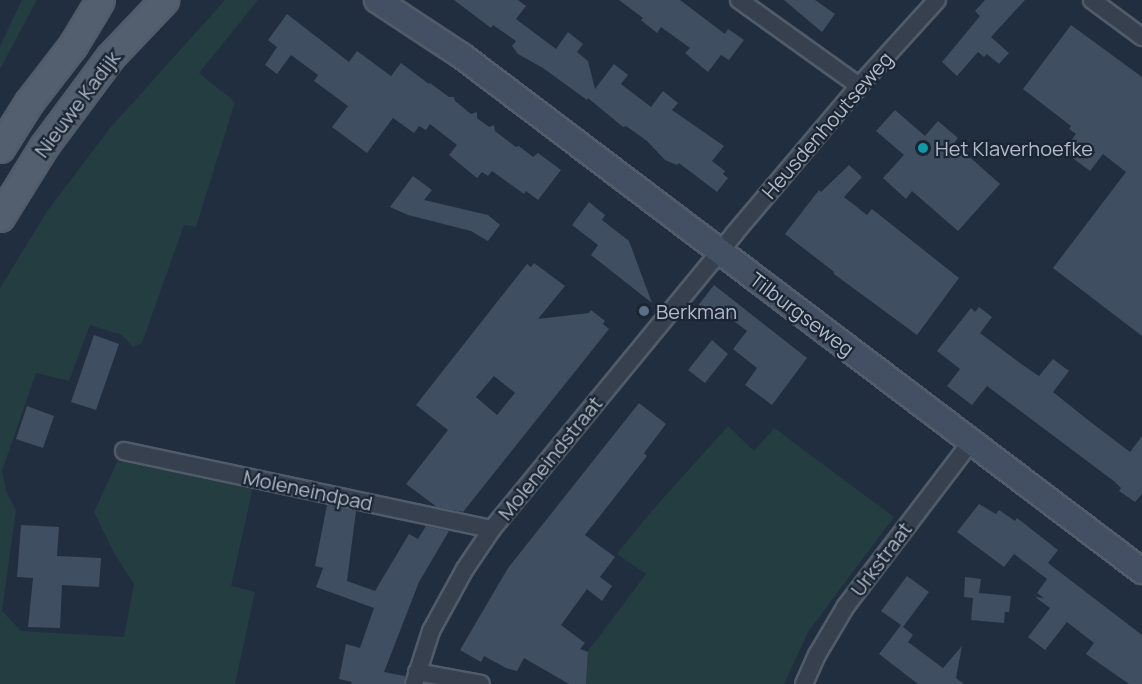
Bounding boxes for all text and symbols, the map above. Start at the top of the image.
street label: Nieuwe Kadijk [29,46,125,162]
street label: Heusdenhoutseweg [757,47,897,203]
place label: Het Klaverhoefke [935,136,1093,160]
marker: Het Klaverhoefke [916,141,930,155]
street label: Tilburgseweg [745,267,859,361]
place label: Berkman [656,299,737,323]
marker: Berkman [637,304,651,318]
street label: Moleneindstraat [493,391,607,525]
street label: Moleneindpad [241,465,375,515]
street label: Urkstraat [845,517,917,601]

